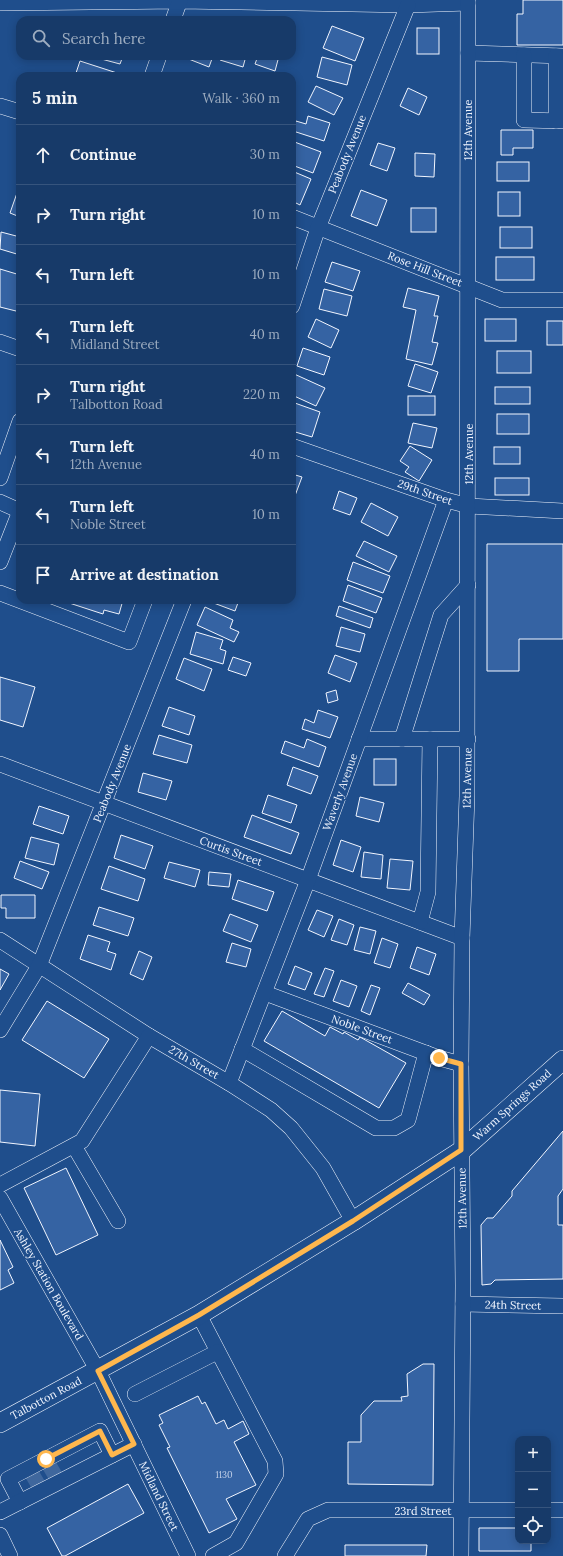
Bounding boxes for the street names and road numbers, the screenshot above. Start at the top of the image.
street label: 12th Avenue [461,99,475,160]
street label: Peabody Avenue [325,113,369,195]
street label: Rose Hill Street [386,248,465,290]
street label: 12th Avenue [462,423,476,484]
street label: 29th Street [396,476,455,508]
street label: Peabody Avenue [90,742,134,824]
street label: 12th Avenue [459,747,475,809]
street label: Waverly Avenue [320,751,360,833]
street label: Curtis Street [198,833,265,869]
street label: Noble Street [329,1011,395,1047]
street label: 27th Street [166,1042,222,1082]
street label: Warm Springs Road [470,1066,554,1144]
street label: 12th Avenue [454,1167,470,1229]
street label: Ashley Station Boulevard [11,1225,87,1343]
street label: 24th Street [485,1298,542,1313]
street label: Talbotton Road [8,1373,84,1423]
street label: Midland Street [136,1459,182,1534]
street label: 23rd Street [394,1504,452,1518]

